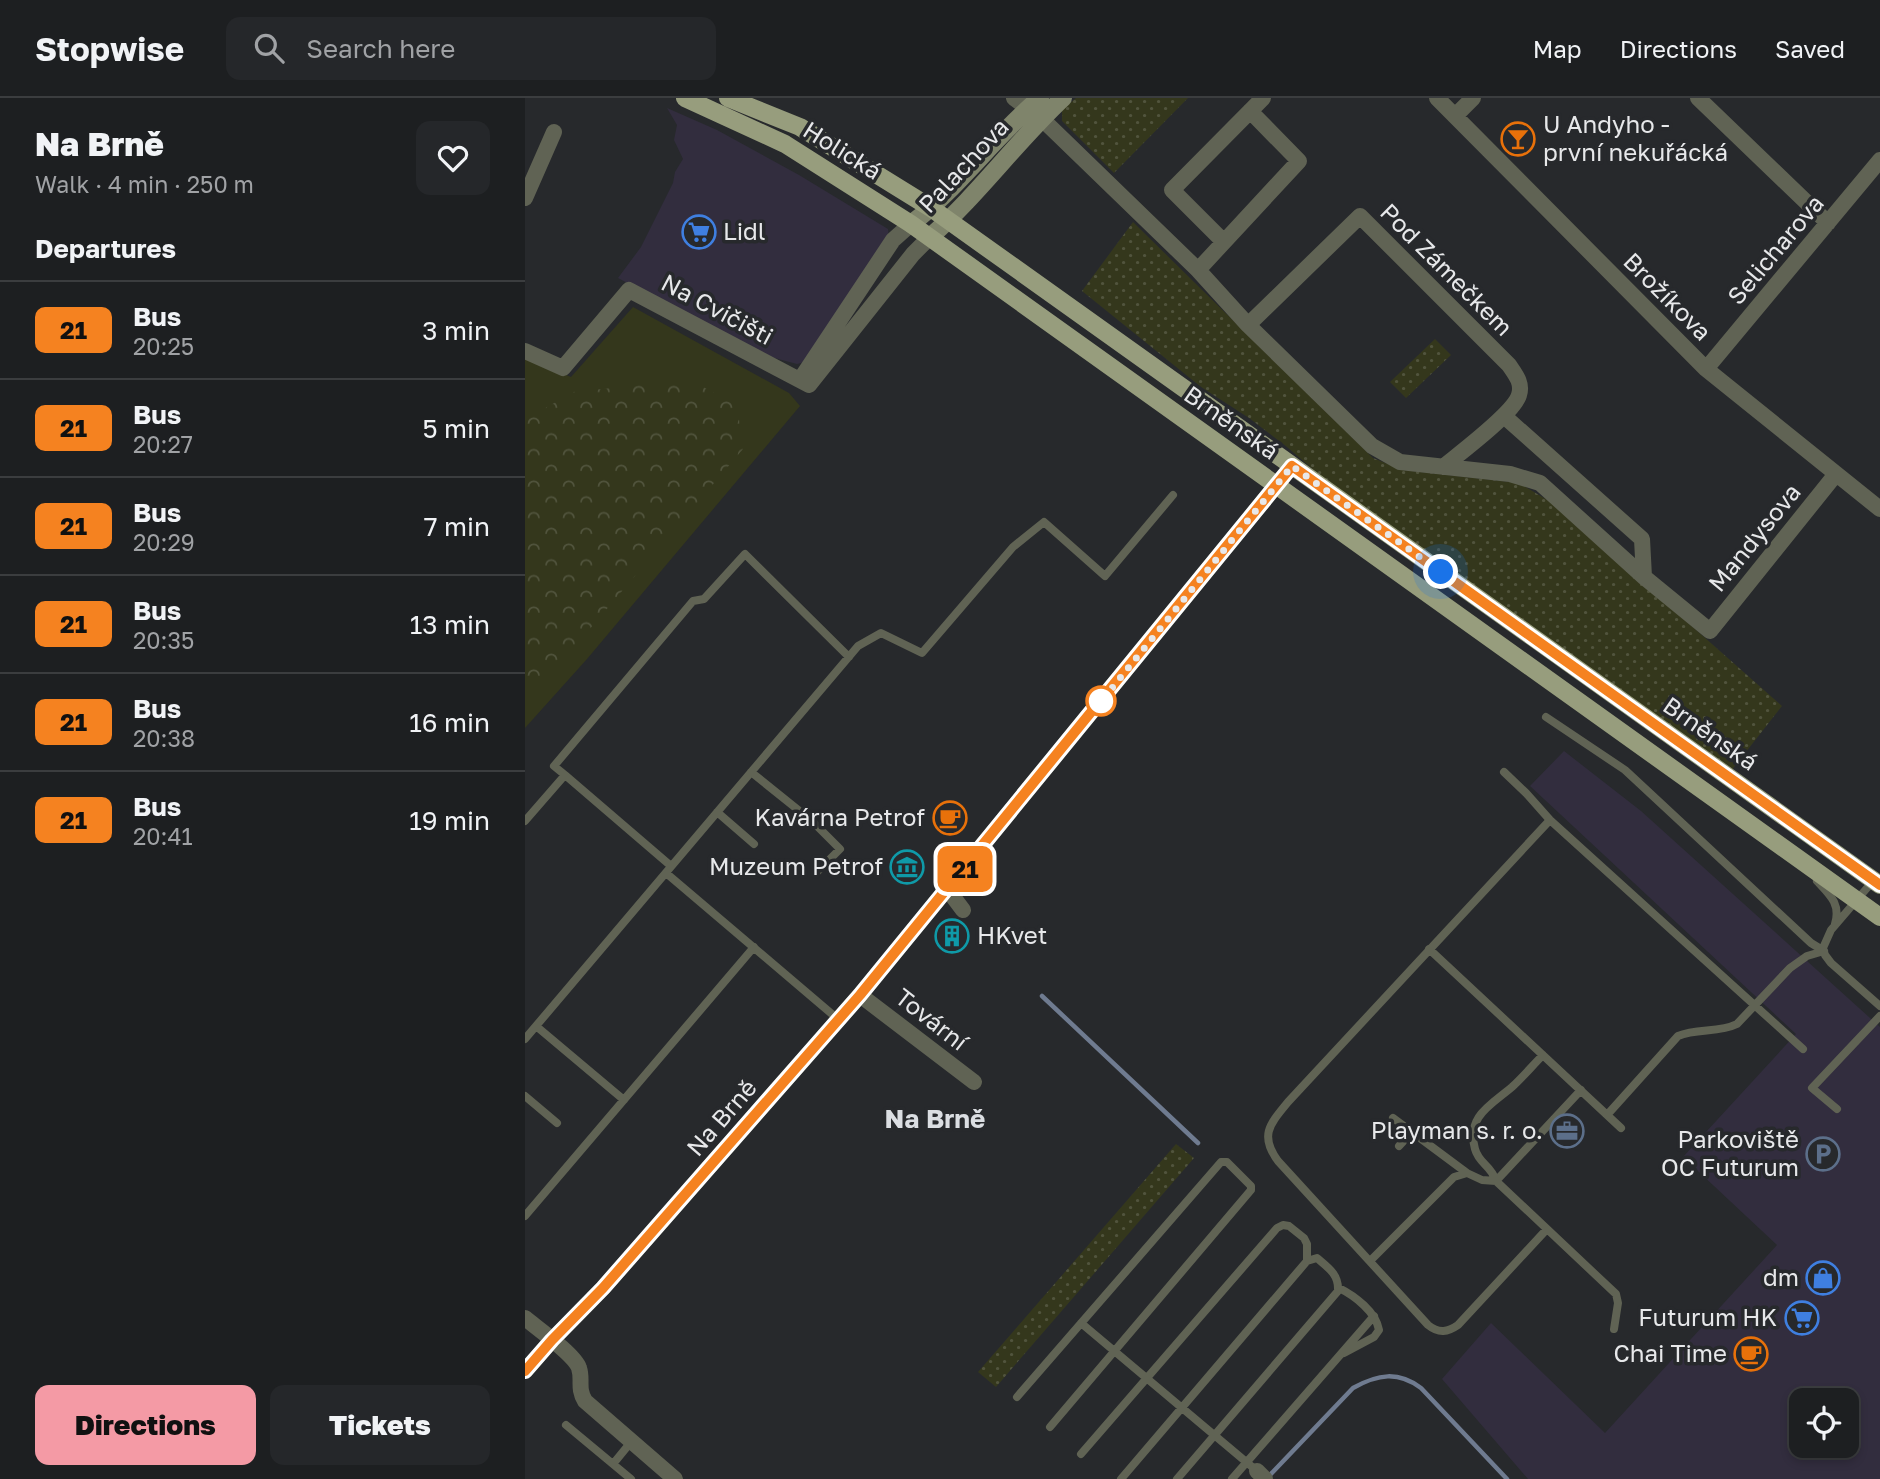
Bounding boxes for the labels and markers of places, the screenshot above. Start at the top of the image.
place label: U Andyho - první nekuřácká [1543,109,1728,166]
bar icon: U Andyho - první nekuřácká [1499,120,1537,158]
supermarket icon: Lidl [680,213,718,251]
place label: Lidl [723,216,766,245]
unlabelled marker [1086,686,1116,716]
cafe icon: Kavárna Petrof [931,799,969,837]
place label: Kavárna Petrof [755,802,925,831]
museum icon: Muzeum Petrof [888,848,926,886]
place label: Muzeum Petrof [709,851,883,880]
building icon: HKvet [933,917,971,955]
place label: HKvet [977,920,1047,949]
office icon: Playman s. r. o. [1548,1112,1586,1150]
place label: Playman s. r. o. [1371,1115,1543,1144]
place label: Parkoviště OC Futurum [1661,1124,1799,1181]
parking icon: Parkoviště OC Futurum [1804,1135,1842,1173]
shop icon: dm [1804,1259,1842,1297]
place label: dm [1763,1262,1799,1291]
supermarket icon: Futurum HK [1783,1299,1821,1337]
place label: Futurum HK [1638,1302,1777,1331]
cafe icon: Chai Time [1732,1335,1770,1373]
place label: Chai Time [1613,1338,1727,1367]

